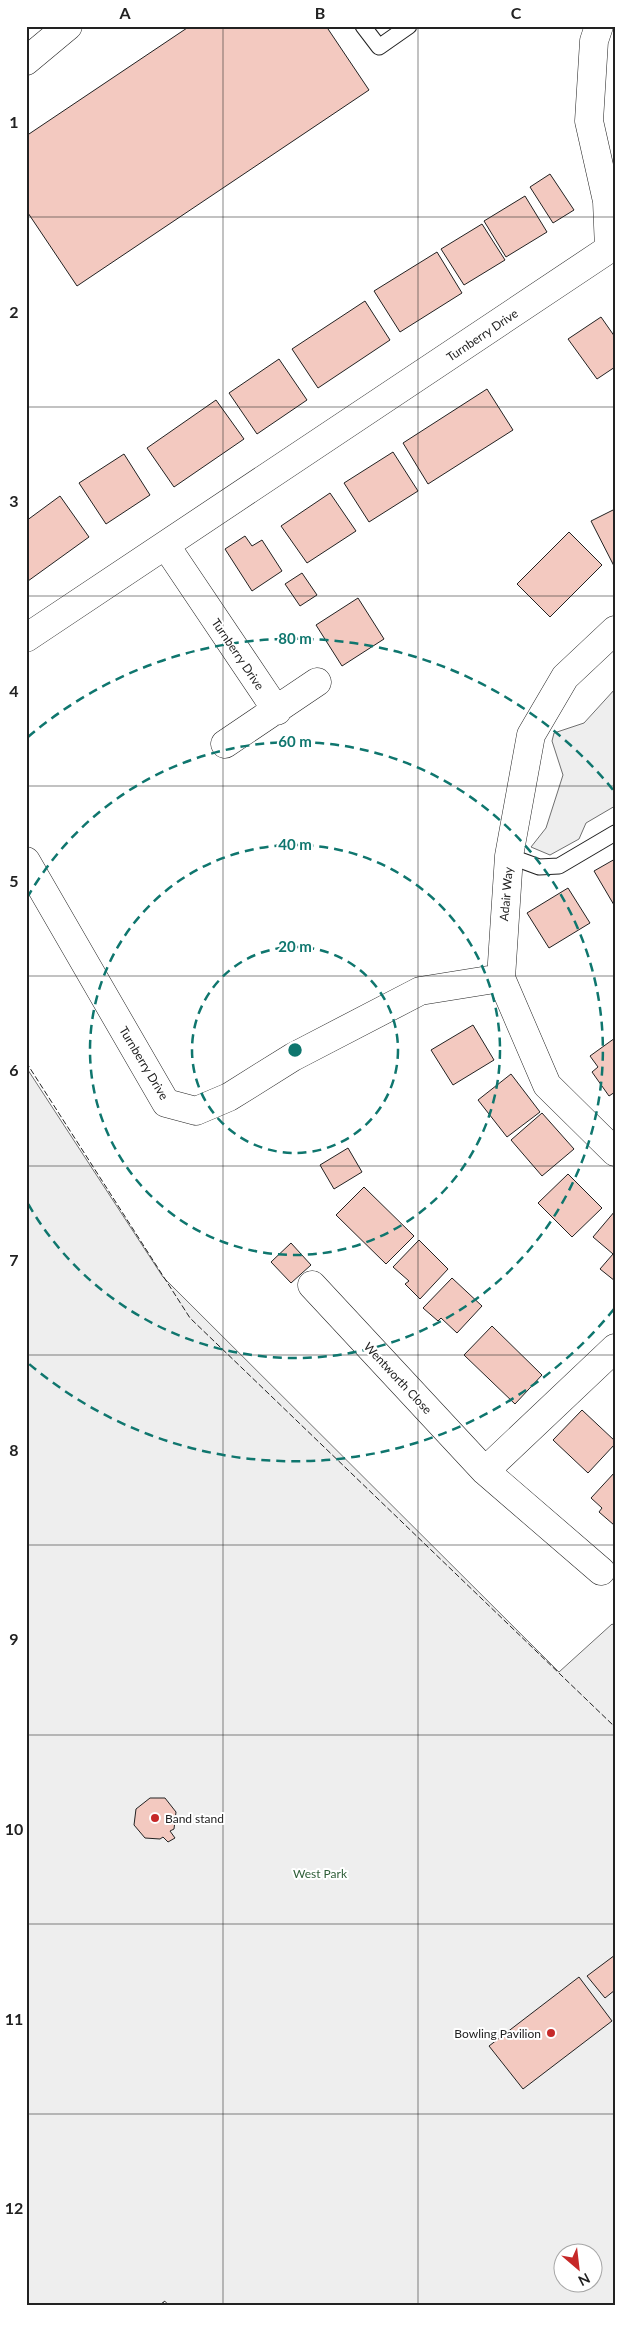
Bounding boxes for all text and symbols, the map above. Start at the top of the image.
text: A [118,3,131,22]
text: B [315,3,325,22]
text: C [511,3,522,22]
text: 1 [9,112,19,131]
text: 2 [9,302,19,321]
street label: Turnberry Drive [443,306,521,364]
text: 3 [9,491,19,510]
street label: Turnberry Drive [209,615,267,693]
text: 80 m [278,629,312,647]
text: 4 [9,681,19,700]
text: 60 m [278,732,312,750]
text: 40 m [278,835,312,853]
street label: Adair Way [496,865,516,922]
text: 5 [9,871,19,890]
text: 20 m [278,937,312,955]
street label: Turnberry Drive [116,1024,172,1102]
centre of rings [286,1041,304,1059]
text: 6 [9,1060,19,1079]
text: 7 [9,1250,19,1269]
street label: Wentworth Close [361,1339,435,1417]
text: 8 [9,1440,19,1459]
text: 9 [9,1629,19,1648]
place label: Band stand [165,1811,224,1826]
marker: Band stand [149,1812,161,1824]
text: 10 [5,1819,23,1838]
park label: West Park [293,1866,348,1881]
text: 11 [5,2009,23,2028]
place label: Bowling Pavilion [454,2026,541,2041]
marker: Bowling Pavilion [545,2027,557,2039]
text: 12 [5,2198,23,2217]
north arrow [554,2244,604,2294]
text: N [576,2270,593,2290]

